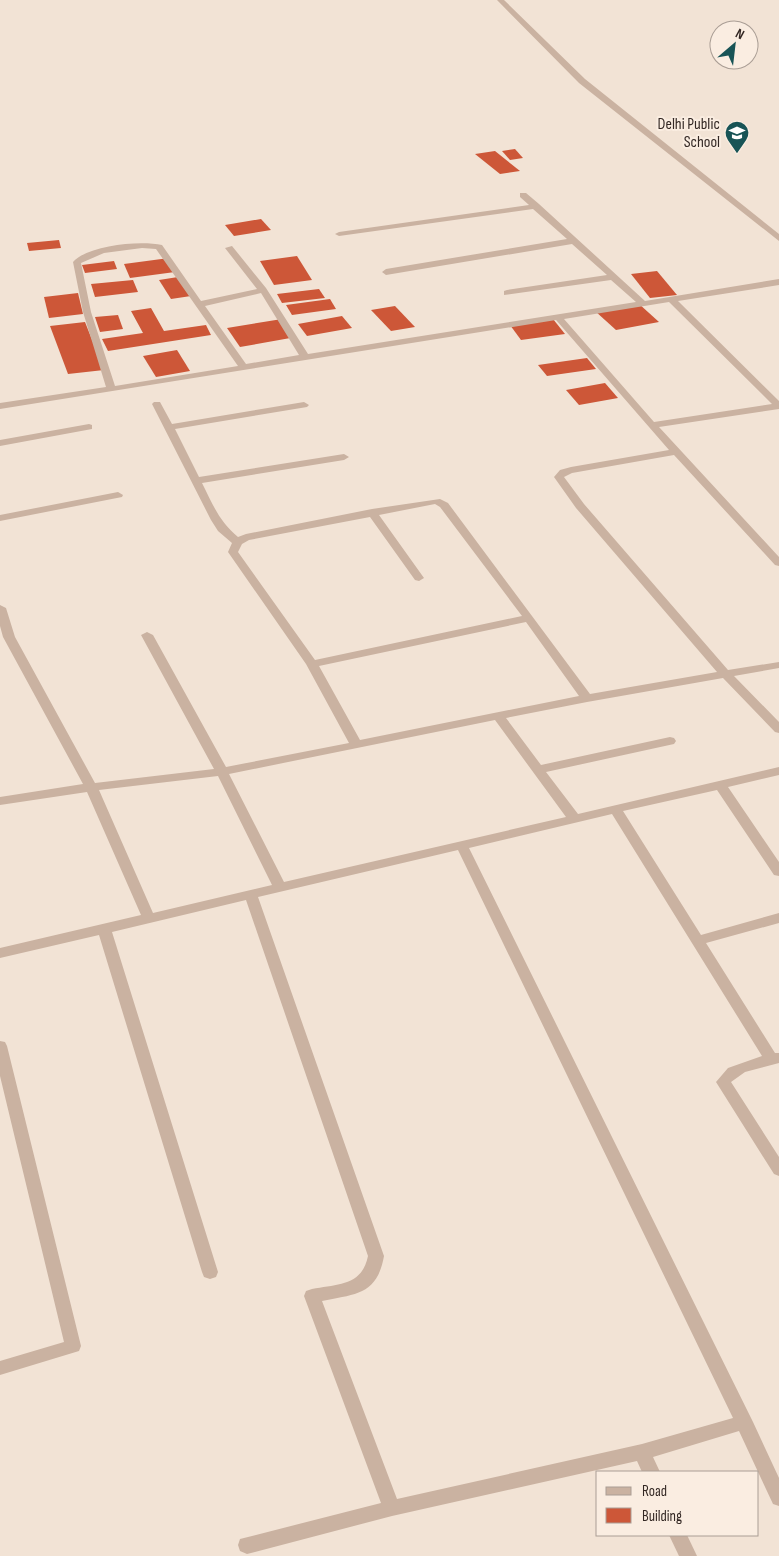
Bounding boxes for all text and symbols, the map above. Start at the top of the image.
north arrow [709,20,759,70]
text: N [733,25,747,43]
place label: Delhi Public School [658,115,720,152]
school or university icon: Delhi Public School [724,120,750,154]
legend [596,1471,759,1536]
text: Road [642,1482,667,1501]
text: Building [642,1507,682,1526]

